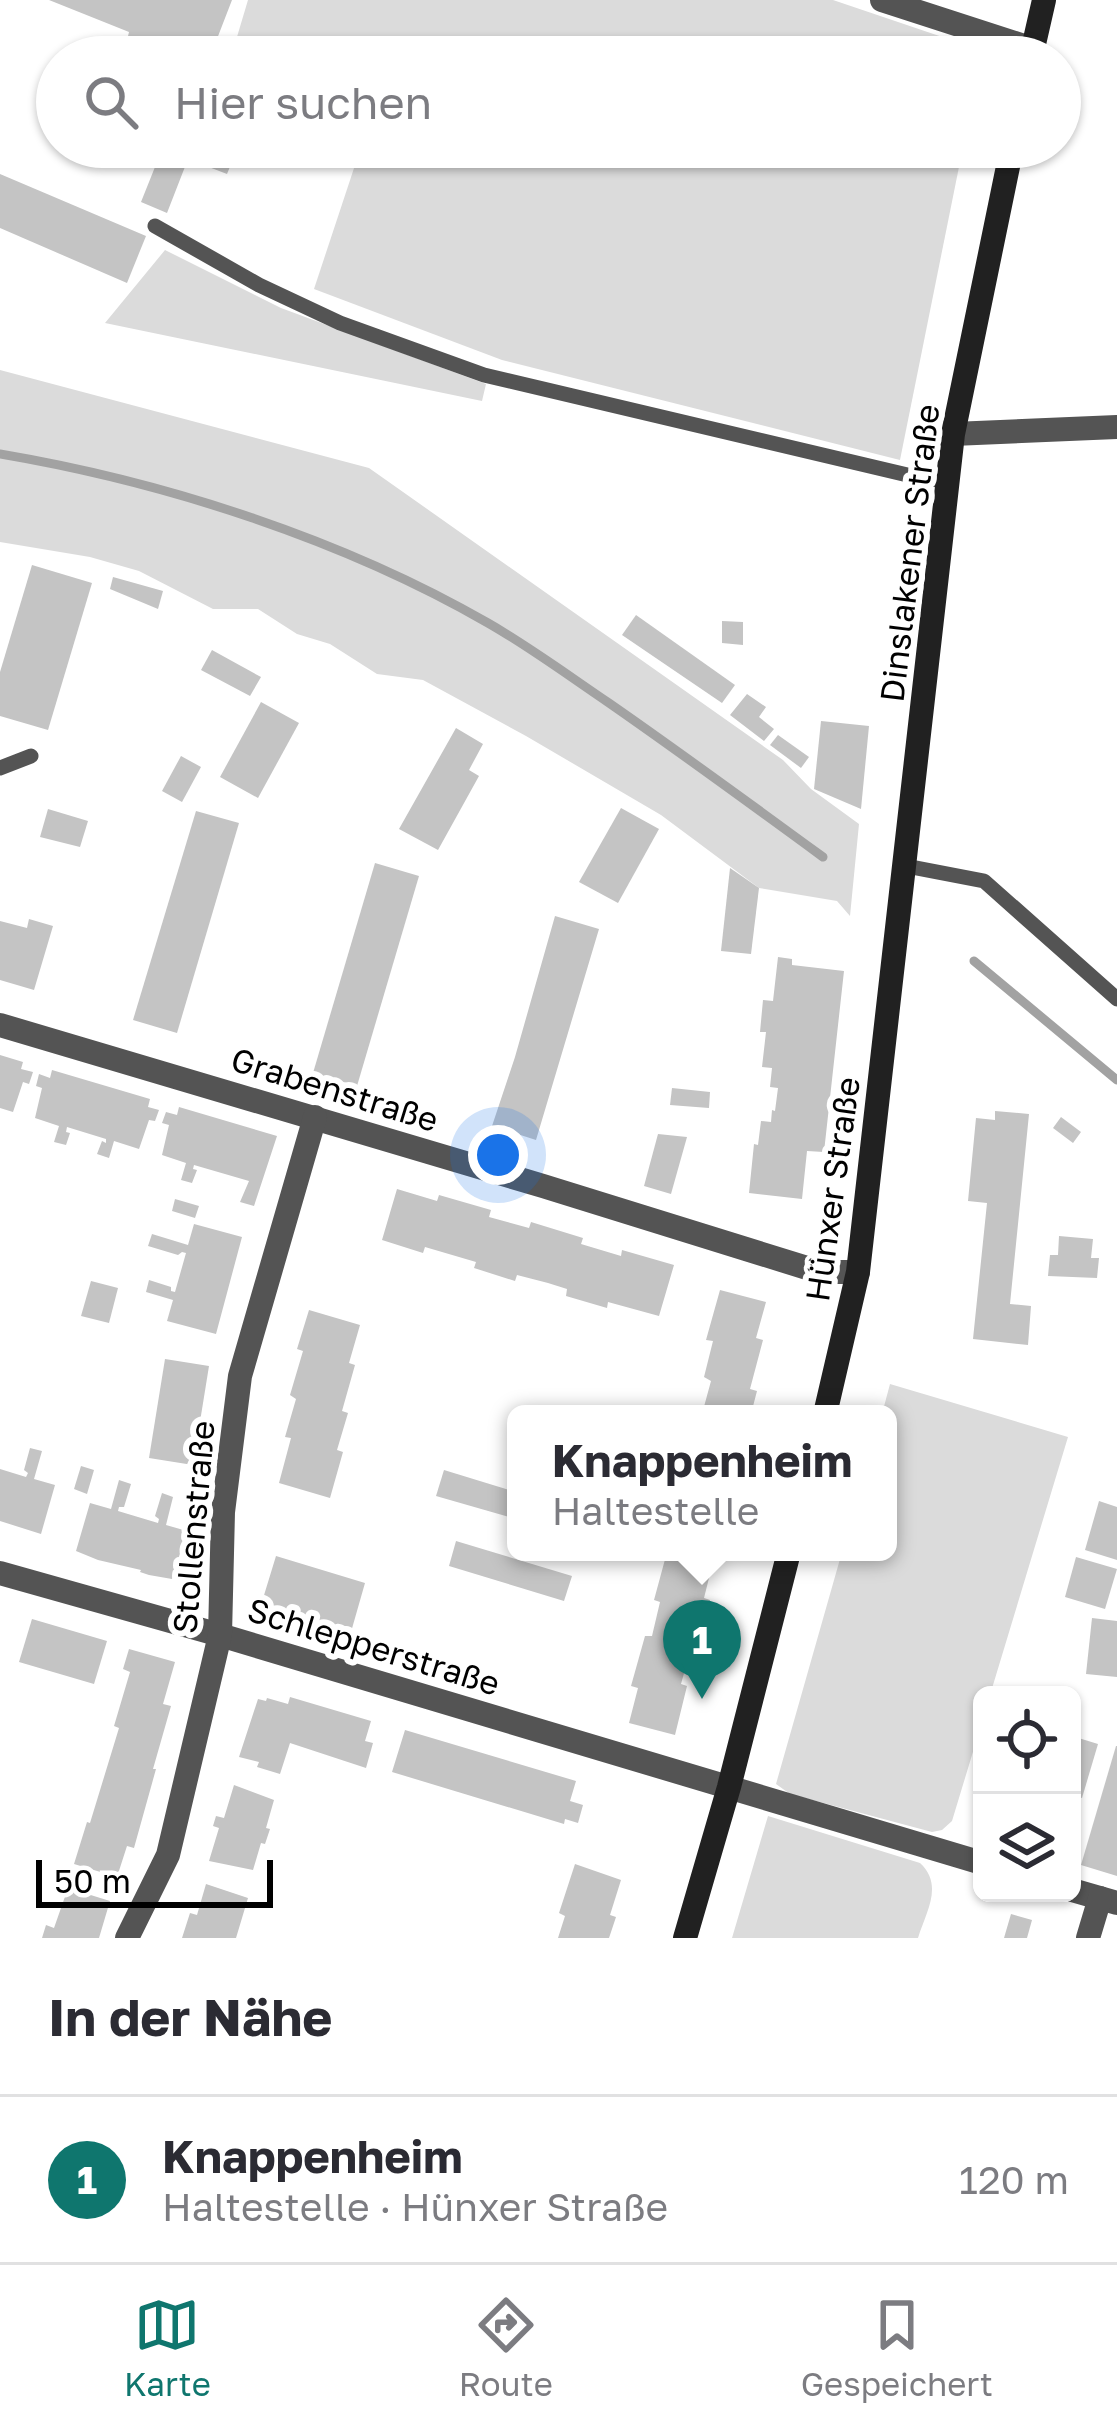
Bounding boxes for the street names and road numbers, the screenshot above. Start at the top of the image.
street label: Dinslakener Straße [871,402,947,704]
street label: Grabenstraße [227,1039,443,1139]
street label: Hünxer Straße [797,1074,867,1304]
street label: Stollenstraße [164,1419,222,1635]
street label: Schlepperstraße [243,1589,505,1703]

